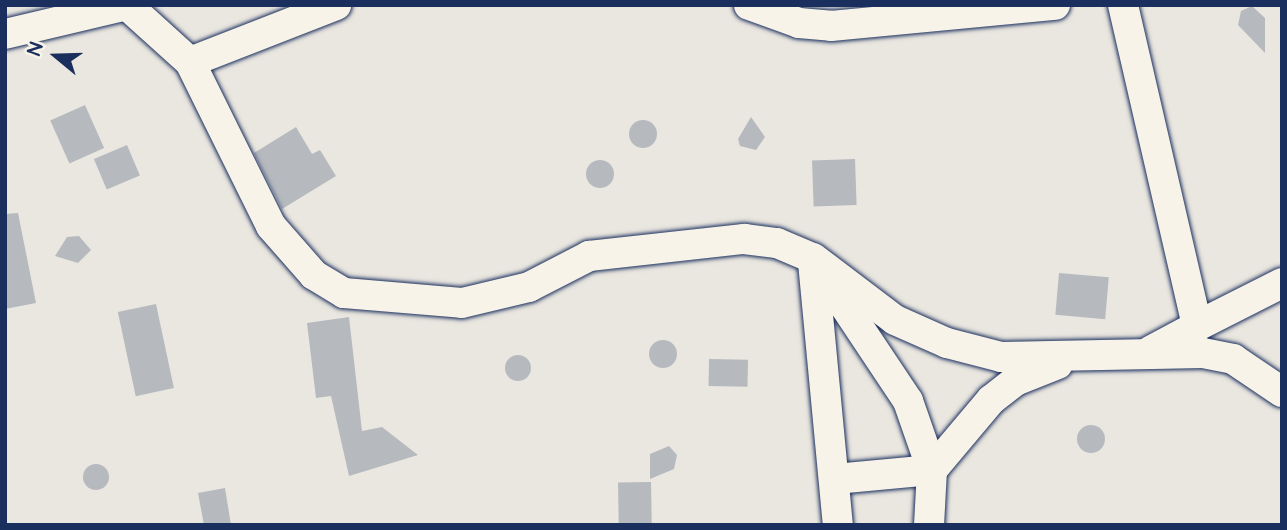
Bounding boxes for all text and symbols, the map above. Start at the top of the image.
north arrow [21,21,91,91]
text: N [21,39,50,59]

